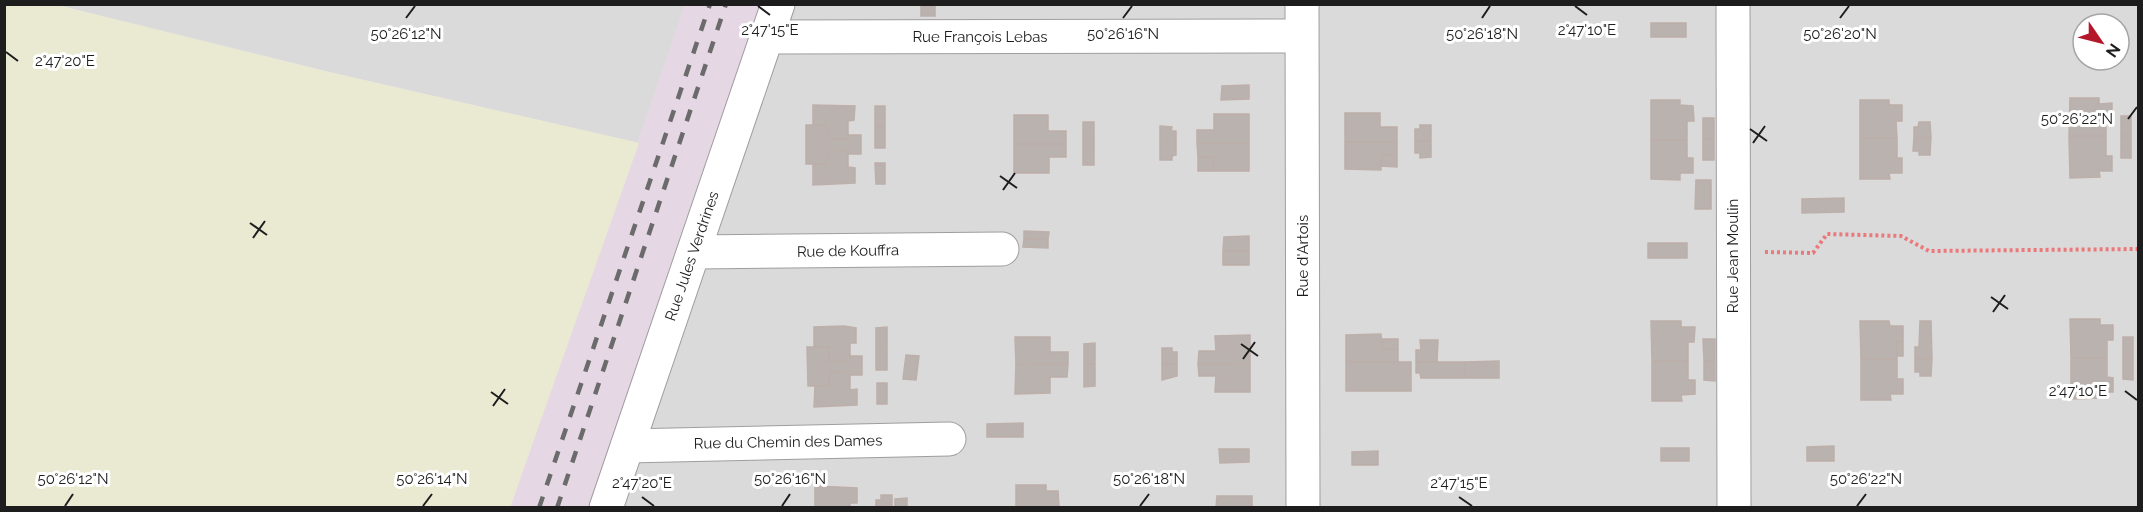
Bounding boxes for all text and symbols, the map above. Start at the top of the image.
north arrow [2071,12,2131,72]
text: 2°47'15"E [741,21,799,39]
text: 2°47'10"E [1558,21,1616,39]
text: 50°26'12"N [371,25,442,43]
text: 50°26'16"N [1087,25,1159,43]
text: 50°26'18"N [1446,25,1518,43]
text: 50°26'20"N [1803,25,1877,43]
street label: Rue François Lebas [912,28,1048,46]
text: N [2102,40,2124,61]
text: 2°47'20"E [35,52,95,70]
text: 50°26'22"N [2041,110,2113,128]
street label: Rue Jules Verdrines [661,189,723,323]
street label: Rue Jean Moulin [1724,199,1742,313]
street label: Rue d'Artois [1294,215,1312,297]
street label: Rue de Kouffra [797,241,899,261]
text: 2°47'10"E [2049,382,2107,400]
street label: Rue du Chemin des Dames [694,431,882,453]
text: 50°26'12"N [38,470,109,488]
text: 50°26'14"N [396,470,468,488]
text: 50°26'16"N [754,470,826,488]
text: 50°26'18"N [1113,470,1185,488]
text: 50°26'22"N [1830,470,1902,488]
text: 2°47'20"E [612,474,672,492]
text: 2°47'15"E [1430,474,1488,492]

